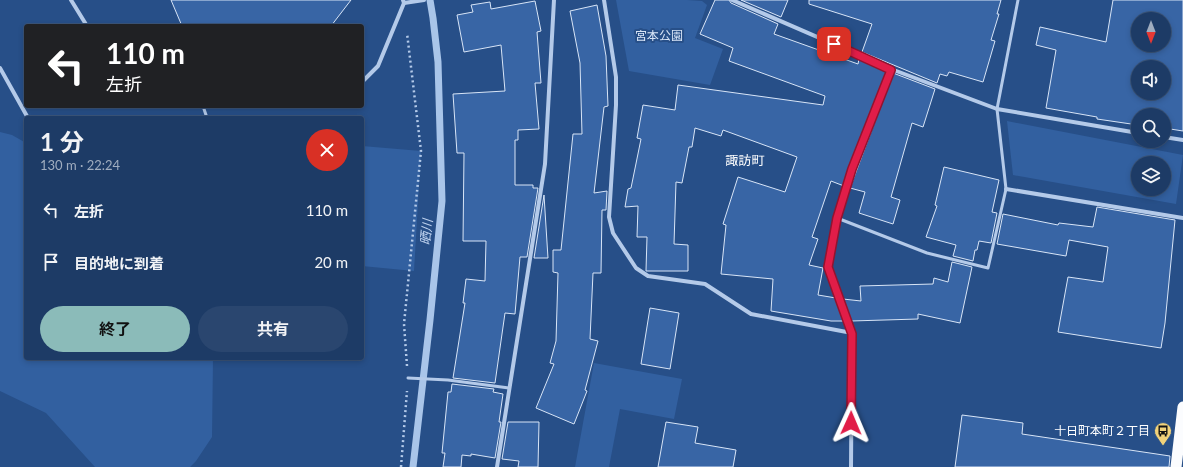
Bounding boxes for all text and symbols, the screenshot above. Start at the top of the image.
north arrow [1131,12,1171,52]
map controls [1131,12,1171,196]
pin [817,27,851,61]
park label: 宮本公園 [635,28,683,43]
icon: arrive [823,33,845,55]
text: 110 m [106,36,185,70]
icon: left [40,40,92,92]
button: sound [1131,60,1171,100]
text: 左折 [106,73,142,95]
button: search [1131,108,1171,148]
text: 1 分 [40,127,84,156]
button: close [306,129,348,171]
district label: 諏訪町 [725,152,765,168]
button: layers [1131,156,1171,196]
text: 130 m · 22:24 [40,157,120,173]
icon: left [40,199,62,221]
text: 110 m [306,201,348,219]
text: 左折 [74,202,104,220]
water label: 晒川 [417,216,436,246]
icon: arrive [40,251,62,273]
text: 20 m [314,253,348,271]
text: 目的地に到着 [74,254,164,272]
button: 終了 [40,306,190,352]
button: 共有 [198,306,348,352]
position arrow [830,402,872,444]
bus stop icon: 十日町本町２丁目 [1153,421,1173,446]
place label: 十日町本町２丁目 [1054,423,1150,438]

